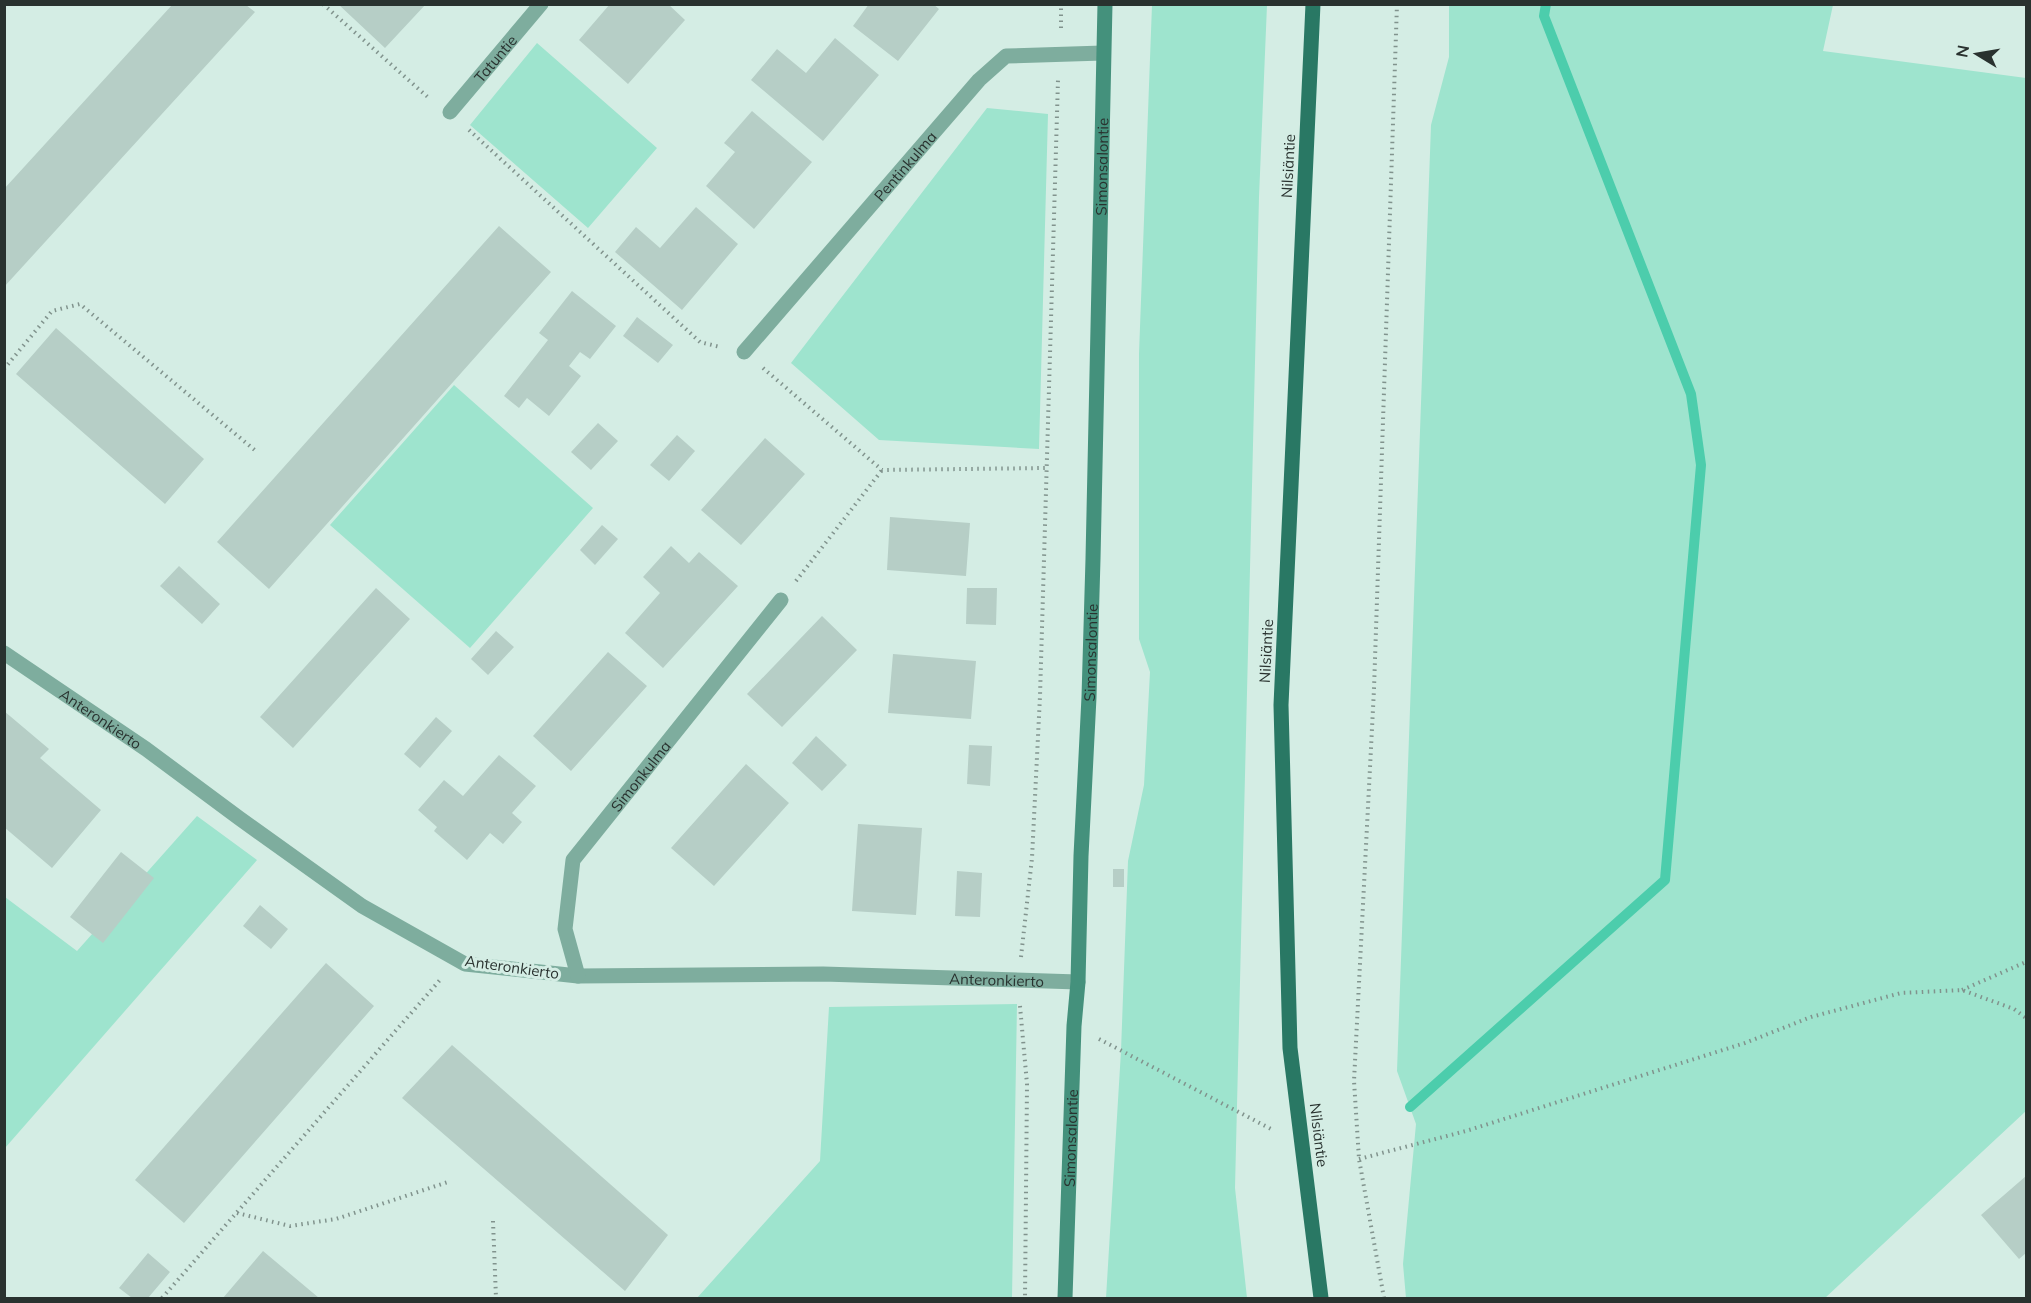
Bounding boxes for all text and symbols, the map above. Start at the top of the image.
north arrow [1947,24,2007,84]
street label: Tatuntie [470,31,521,86]
text: N [1951,43,1973,59]
street label: Simonsalontie [1091,118,1112,216]
street label: Pentinkulma [869,127,940,205]
street label: Nilsiäntie [1277,133,1299,199]
street label: Simonsalontie [1079,603,1101,702]
street label: Nilsiäntie [1255,618,1277,684]
street label: Anteronkierto [56,684,146,753]
street label: Simonkulma [606,736,674,815]
street label: Anteronkierto [464,951,560,983]
street label: Anteronkierto [949,968,1044,990]
street label: Simonsalontie [1059,1089,1081,1187]
street label: Nilsiäntie [1306,1102,1332,1168]

